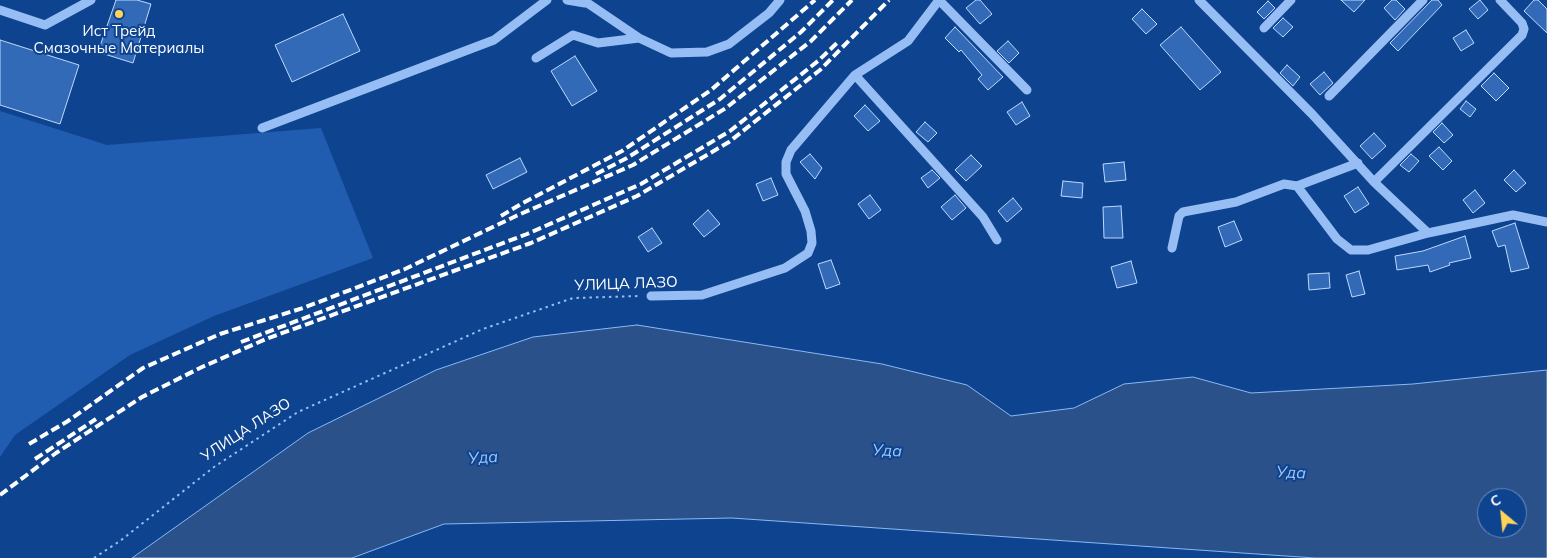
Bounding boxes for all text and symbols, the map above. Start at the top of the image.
marker: Ист Трейд Смазочные Материалы [113,8,125,20]
place label: Ист Трейд Смазочные Материалы [34,22,204,57]
street label: УЛИЦА ЛАЗО [574,273,678,295]
street label: УЛИЦА ЛАЗО [198,394,294,466]
water label: Уда [871,441,903,461]
water label: Уда [467,447,499,469]
water label: Уда [1275,463,1307,483]
north arrow [1477,488,1527,538]
text: С [1487,490,1504,511]

